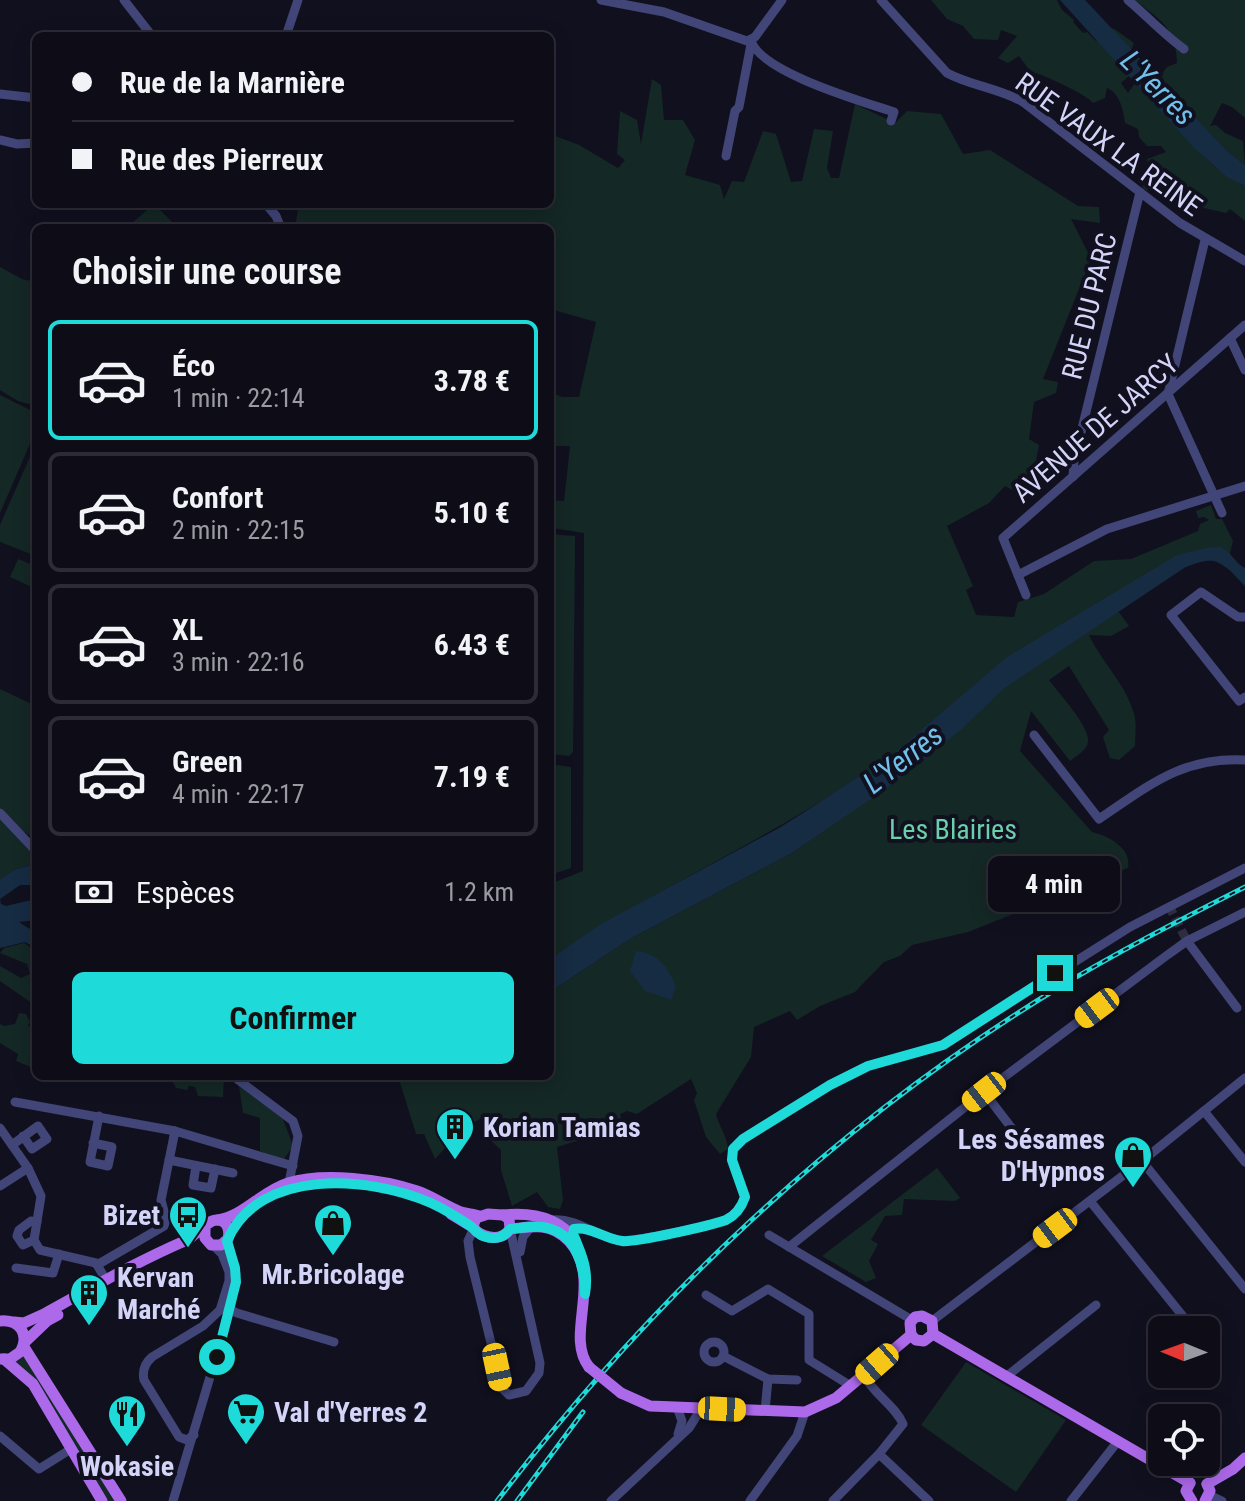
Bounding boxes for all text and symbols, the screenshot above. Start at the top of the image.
water label: L'Yerres [1114,43,1203,132]
text: Rue de la Marnière [120,65,345,100]
street label: RUE VAUX LA REINE [1009,66,1208,223]
text: Rue des Pierreux [120,142,324,177]
street label: RUE DU PARC [1055,230,1124,383]
text: Choisir une course [72,251,341,293]
icon: car [76,344,148,416]
street label: AVENUE DE JARCY [1006,347,1185,509]
text: Éco [172,348,215,383]
text: 3.78 € [434,363,510,398]
text: 1 min · 22:14 [172,383,305,413]
icon: car [76,476,148,548]
text: Confort [172,480,263,515]
text: 5.10 € [434,495,510,530]
text: 2 min · 22:15 [172,515,305,545]
icon: car [76,608,148,680]
text: XL [172,612,203,647]
text: 6.43 € [434,627,510,662]
text: 3 min · 22:16 [172,647,305,677]
water label: L'Yerres [856,717,949,800]
icon: car [76,740,148,812]
text: Green [172,744,243,779]
text: 7.19 € [434,759,510,794]
text: 4 min · 22:17 [172,779,305,809]
park label: Les Blairies [889,813,1017,846]
callout: 4 min [989,857,1121,913]
text: 4 min [1025,869,1083,899]
icon: cash [72,870,116,914]
text: Espèces [136,875,235,910]
text: 1.2 km [444,877,514,907]
route end [1037,955,1073,991]
button: Confirmer [72,972,514,1064]
car [1071,984,1123,1032]
car [958,1068,1010,1116]
building icon: Korian Tamias [434,1106,476,1161]
place label: Korian Tamias [483,1111,641,1144]
place label: Les Sésames D'Hypnos [958,1123,1105,1188]
shop icon: Les Sésames D'Hypnos [1112,1134,1154,1189]
bus stop icon: Bizet [167,1194,209,1249]
place label: Bizet [103,1199,160,1232]
shop icon: Mr.Bricolage [312,1202,354,1257]
car [1029,1204,1081,1252]
place label: Mr.Bricolage [262,1258,404,1291]
place label: Kervan Marché [117,1261,201,1326]
building icon: Kervan Marché [68,1272,110,1327]
north arrow [1148,1316,1220,1388]
map controls [1148,1316,1220,1476]
route start [199,1339,235,1375]
car [851,1339,903,1389]
car [480,1341,514,1393]
supermarket icon: Val d'Yerres 2 [225,1391,267,1446]
restaurant icon: Wokasie [106,1393,148,1448]
place label: Val d'Yerres 2 [274,1396,427,1429]
car [697,1396,747,1422]
button: locate [1148,1404,1220,1476]
place label: Wokasie [80,1450,174,1483]

